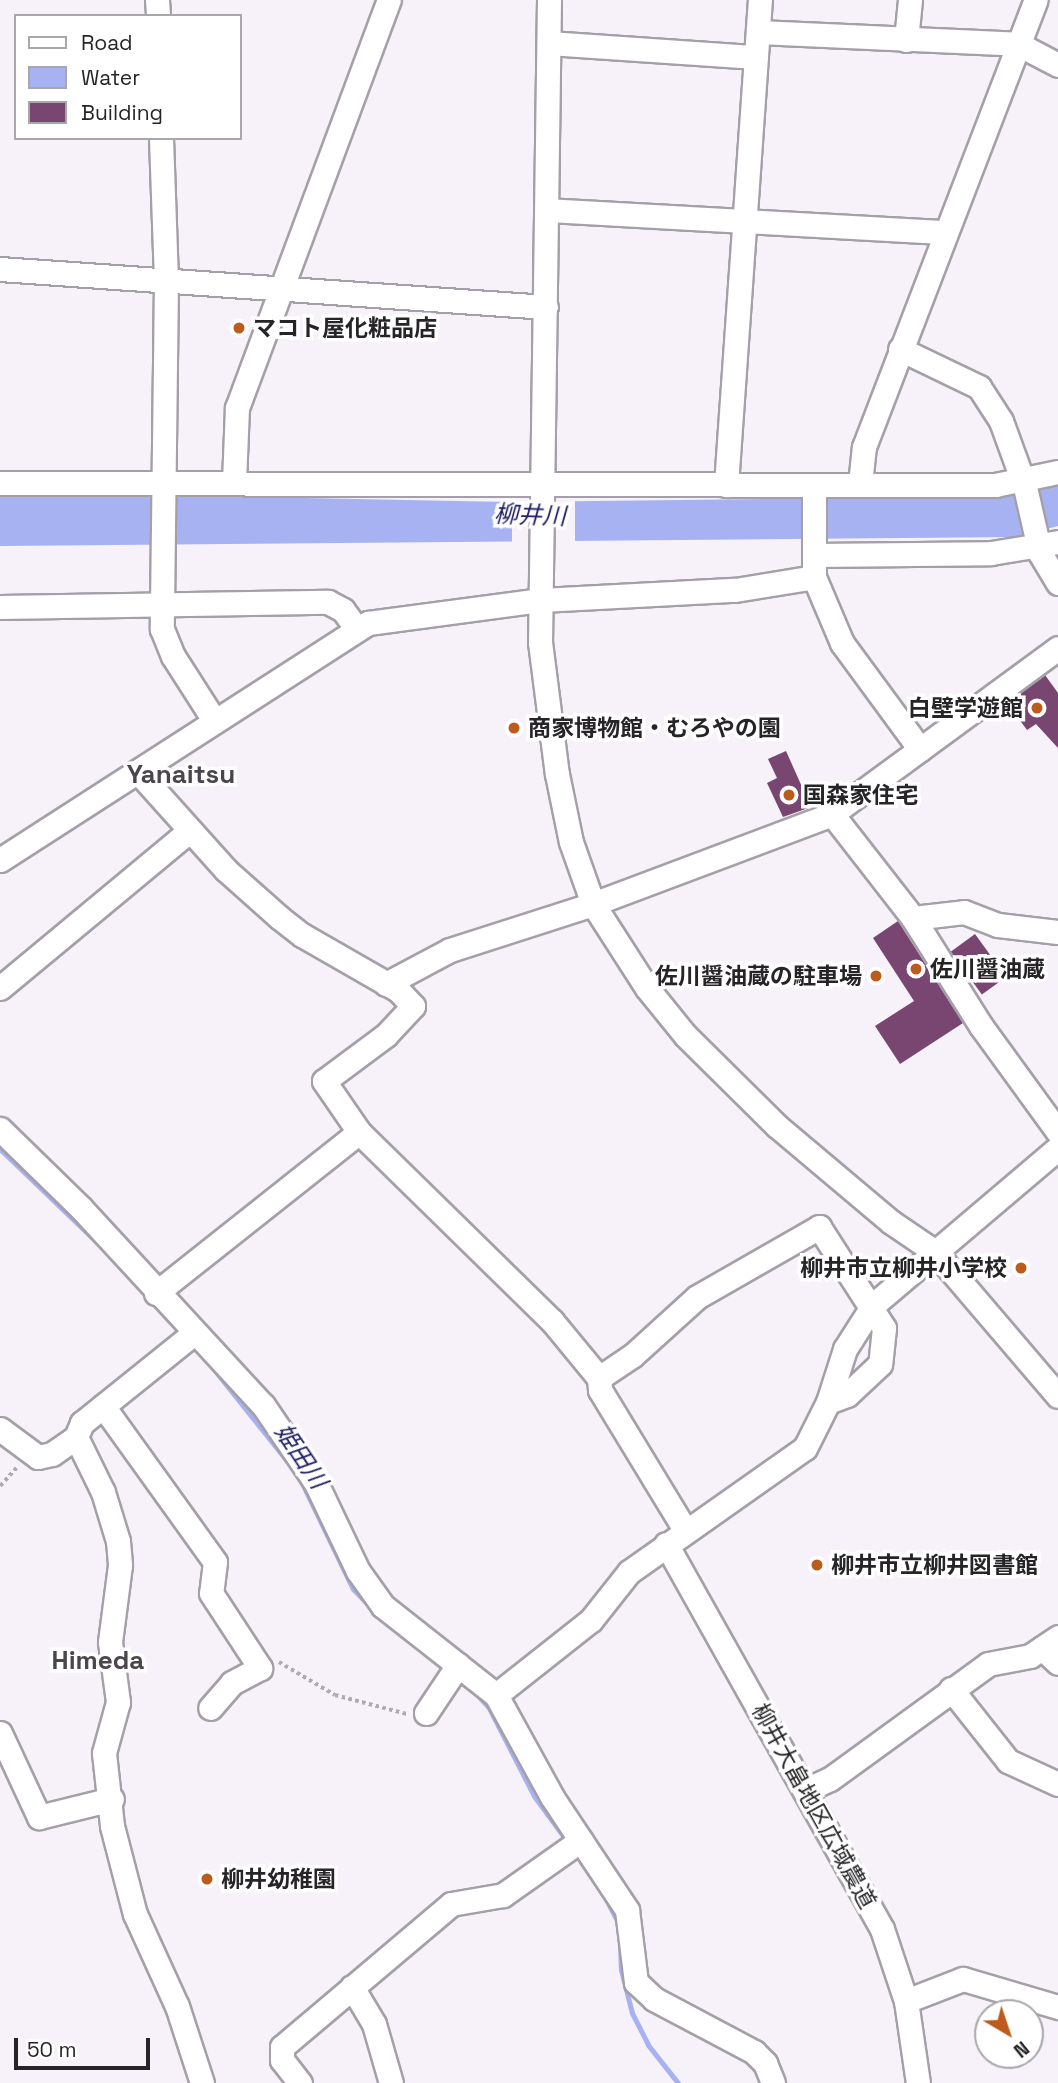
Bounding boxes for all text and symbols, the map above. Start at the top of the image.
legend [14,14,242,140]
text: Road [81,29,133,56]
text: Water [81,64,140,91]
text: Building [81,99,163,126]
place label: マコト屋化粧品店 [253,314,437,342]
marker: マコト屋化粧品店 [231,320,247,336]
water label: 柳井川 [494,499,566,531]
place label: 白壁学遊館 [908,694,1023,722]
marker: 白壁学遊館 [1029,700,1045,716]
place label: 商家博物館・むろやの園 [528,714,781,742]
marker: 商家博物館・むろやの園 [506,720,522,736]
district label: Yanaitsu [127,759,235,791]
place label: 国森家住宅 [803,781,918,809]
marker: 国森家住宅 [781,787,797,803]
place label: 佐川醤油蔵 [930,955,1045,983]
marker: 佐川醤油蔵 [908,961,924,977]
place label: 佐川醤油蔵の駐車場 [655,962,862,990]
marker: 佐川醤油蔵の駐車場 [868,968,884,984]
place label: 柳井市立柳井小学校 [800,1254,1007,1282]
marker: 柳井市立柳井小学校 [1013,1260,1029,1276]
water label: 姫田川 [269,1418,333,1494]
place label: 柳井市立柳井図書館 [831,1551,1038,1579]
marker: 柳井市立柳井図書館 [809,1557,825,1573]
district label: Himeda [52,1645,144,1677]
street label: 柳井大畠地区広域農道 [746,1699,882,1913]
place label: 柳井幼稚園 [221,1865,336,1893]
marker: 柳井幼稚園 [199,1871,215,1887]
north arrow [974,1999,1044,2069]
scale bar [18,2024,154,2068]
text: N [1008,2035,1034,2063]
text: 50 m [27,2036,77,2063]

